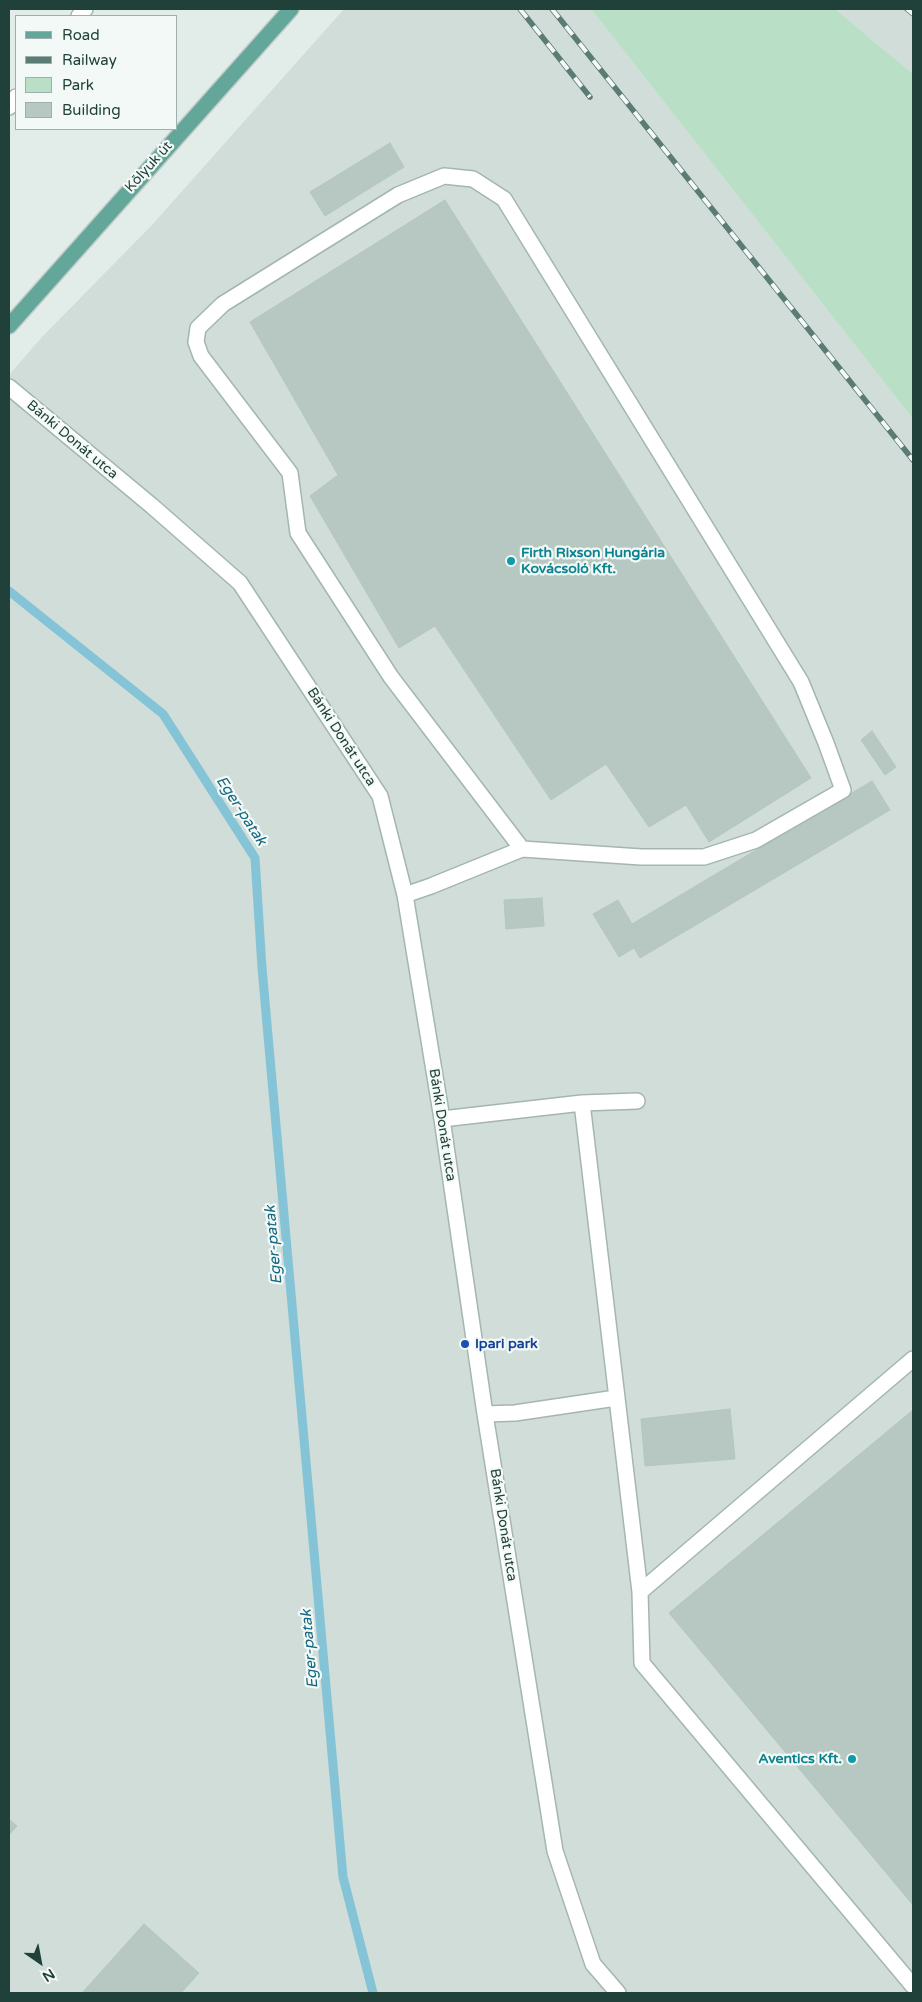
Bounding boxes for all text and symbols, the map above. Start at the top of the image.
legend [15,15,178,130]
text: Road [62,26,100,44]
text: Railway [62,51,117,69]
text: Park [62,76,94,94]
text: Building [62,101,121,119]
street label: Kőlyuk út [122,138,176,196]
street label: Bánki Donát utca [23,397,121,483]
place label: Firth Rixson Hungária Kovácsoló Kft. [521,545,665,578]
marker: Firth Rixson Hungária Kovácsoló Kft. [505,555,517,567]
street label: Bánki Donát utca [303,685,379,789]
water label: Eger-patak [212,773,270,849]
street label: Bánki Donát utca [425,1067,459,1183]
water label: Eger-patak [262,1205,286,1285]
place label: Ipari park [475,1336,538,1352]
marker: Ipari park [459,1338,471,1350]
street label: Bánki Donát utca [486,1467,520,1583]
water label: Eger-patak [298,1609,322,1689]
place label: Aventics Kft. [758,1751,842,1767]
marker: Aventics Kft. [846,1753,858,1765]
north arrow [15,1937,65,1987]
text: N [39,1965,58,1985]

